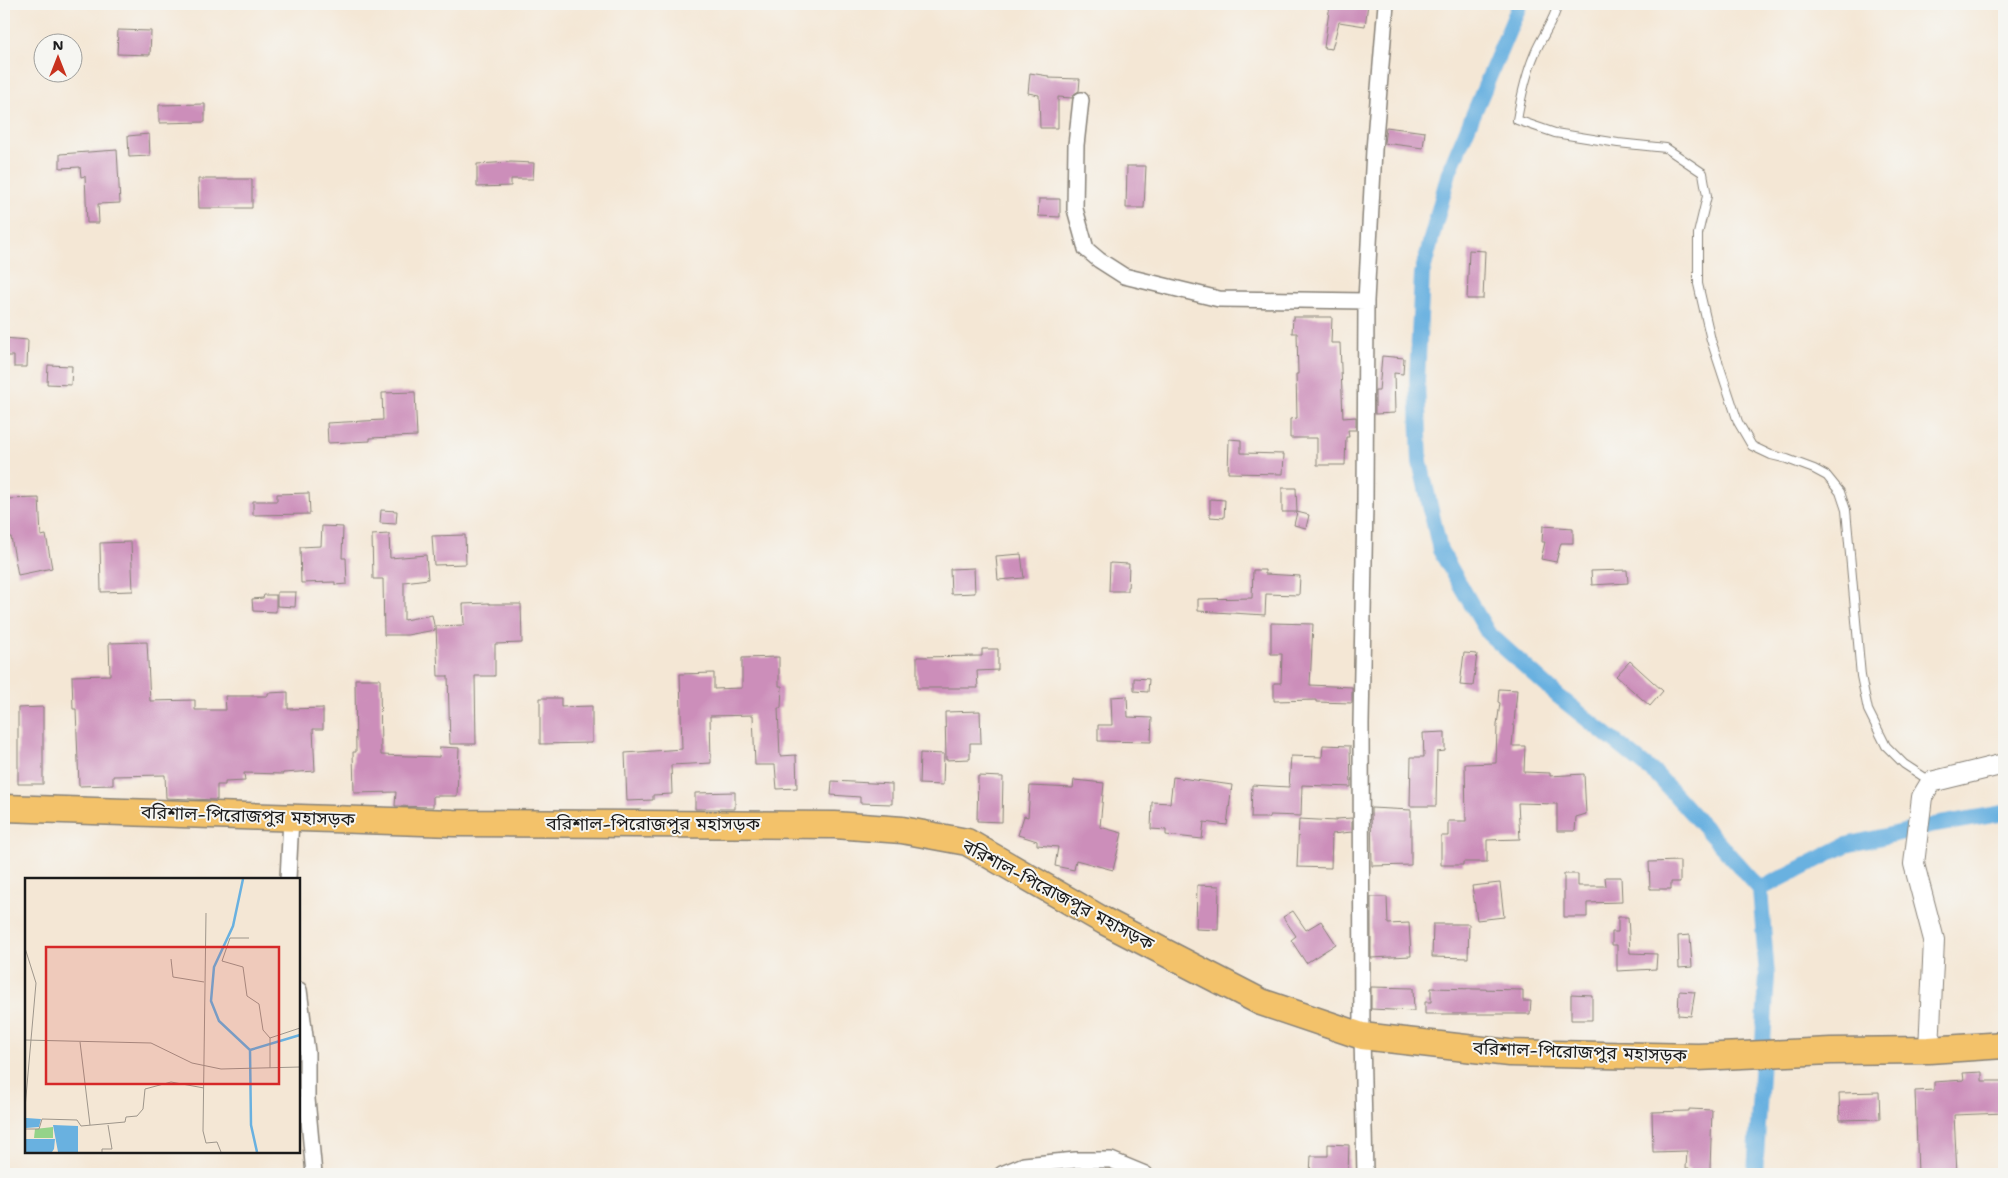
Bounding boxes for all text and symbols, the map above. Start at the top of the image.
north arrow [32,32,82,82]
text: N [52,36,64,54]
street label: বরিশাল-পিরোজপুর মহাসড়ক [140,800,356,832]
street label: বরিশাল-পিরোজপুর মহাসড়ক [545,812,761,836]
street label: বরিশাল-পিরোজপুর মহাসড়ক [957,834,1159,956]
inset map [25,878,300,1153]
street label: বরিশাল-পিরোজপুর মহাসড়ক [1472,1036,1688,1068]

